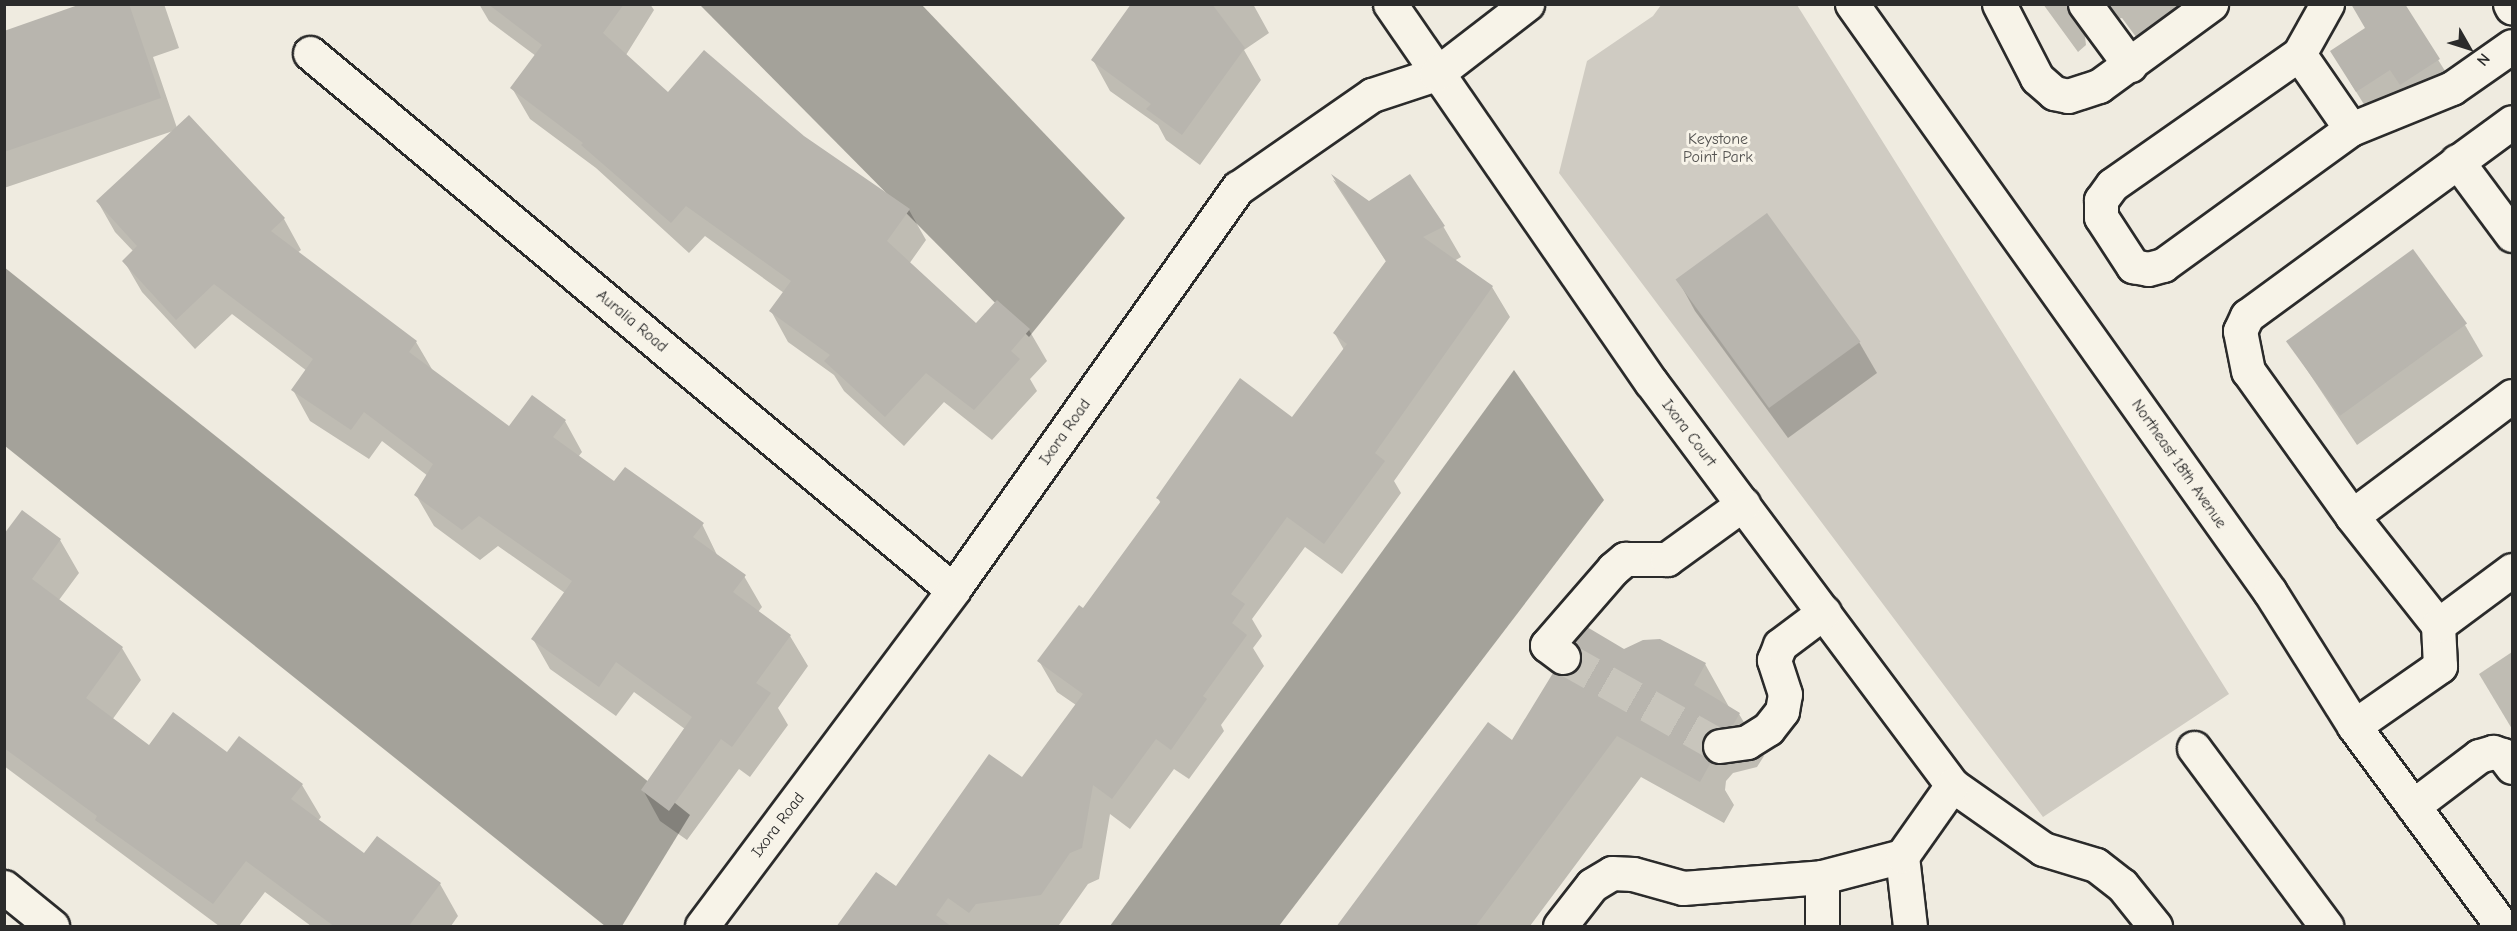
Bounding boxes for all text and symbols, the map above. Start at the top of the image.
north arrow [2439,18,2499,78]
text: N [2473,50,2493,69]
park label: Keystone Point Park [1683,129,1753,167]
street label: Auralia Road [592,286,672,356]
street label: Ixora Road [1035,395,1095,469]
street label: Ixora Court [1658,396,1720,470]
street label: Northeast 18th Avenue [2127,396,2231,532]
street label: Ixora Road [747,789,809,861]

